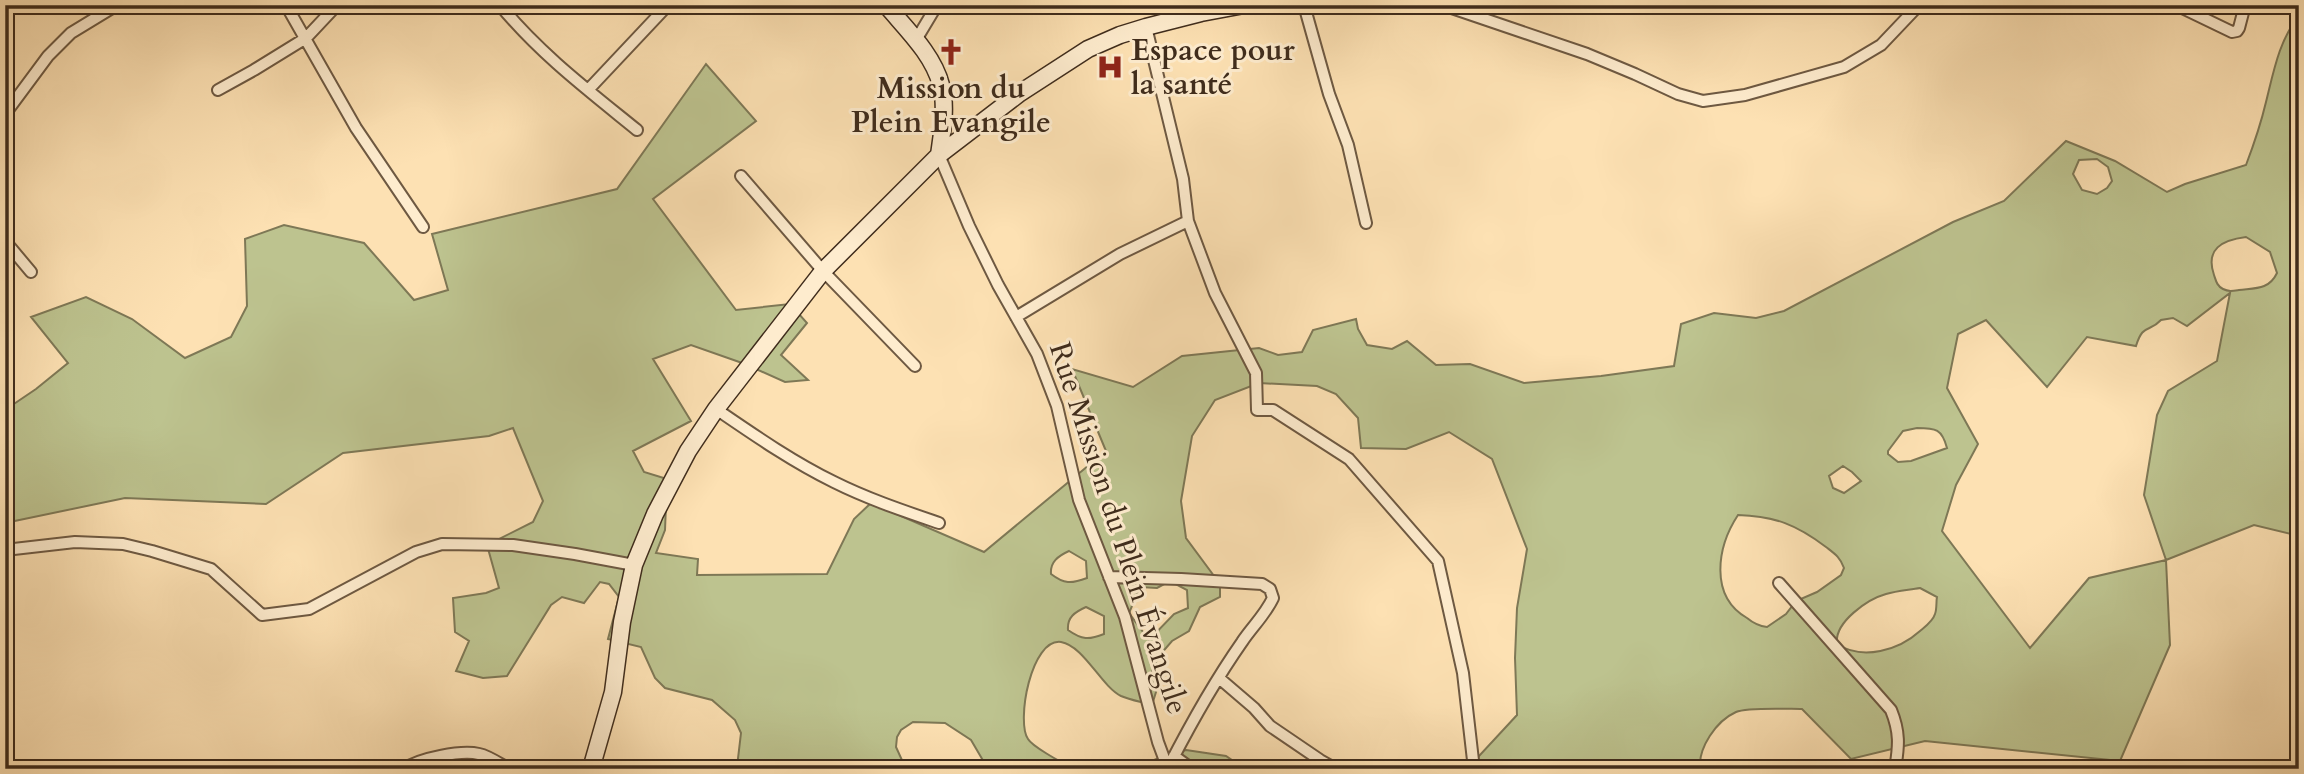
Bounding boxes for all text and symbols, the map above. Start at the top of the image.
place label: Espace pour la santé [1131,30,1296,105]
church icon: Mission du Plein Evangile [936,37,966,67]
hospital icon: Espace pour la santé [1095,52,1125,82]
place label: Mission du Plein Evangile [851,68,1051,143]
street label: Rue Mission du Plein Évangile [1039,337,1198,719]

